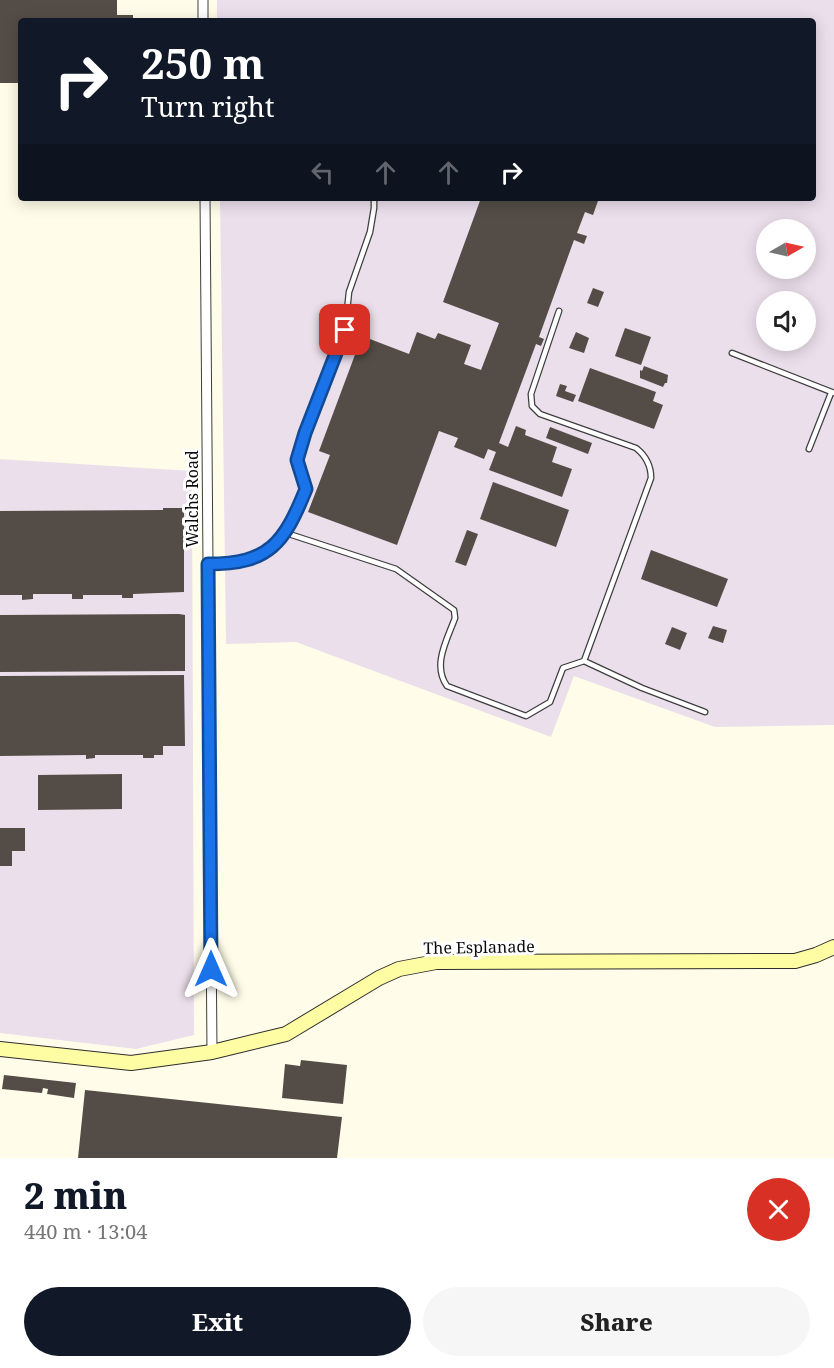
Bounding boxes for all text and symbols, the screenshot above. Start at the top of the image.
text: 250 m [141,34,265,91]
icon: right [42,42,120,120]
text: Turn right [141,88,274,125]
icon: left [306,156,339,189]
icon: ahead [369,156,402,189]
icon: ahead [432,156,465,189]
icon: right [495,156,528,189]
north arrow [756,219,816,279]
map controls [756,219,816,351]
button: sound [756,291,816,351]
pin [319,304,370,355]
icon: arrive [328,313,361,346]
street label: Walchs Road [181,450,203,548]
street label: The Esplanade [423,935,535,959]
position arrow [179,937,243,1001]
text: 2 min [24,1171,127,1220]
button: close [747,1178,810,1241]
text: 440 m · 13:04 [24,1218,147,1245]
button: Exit [24,1287,411,1356]
button: Share [423,1287,810,1356]

